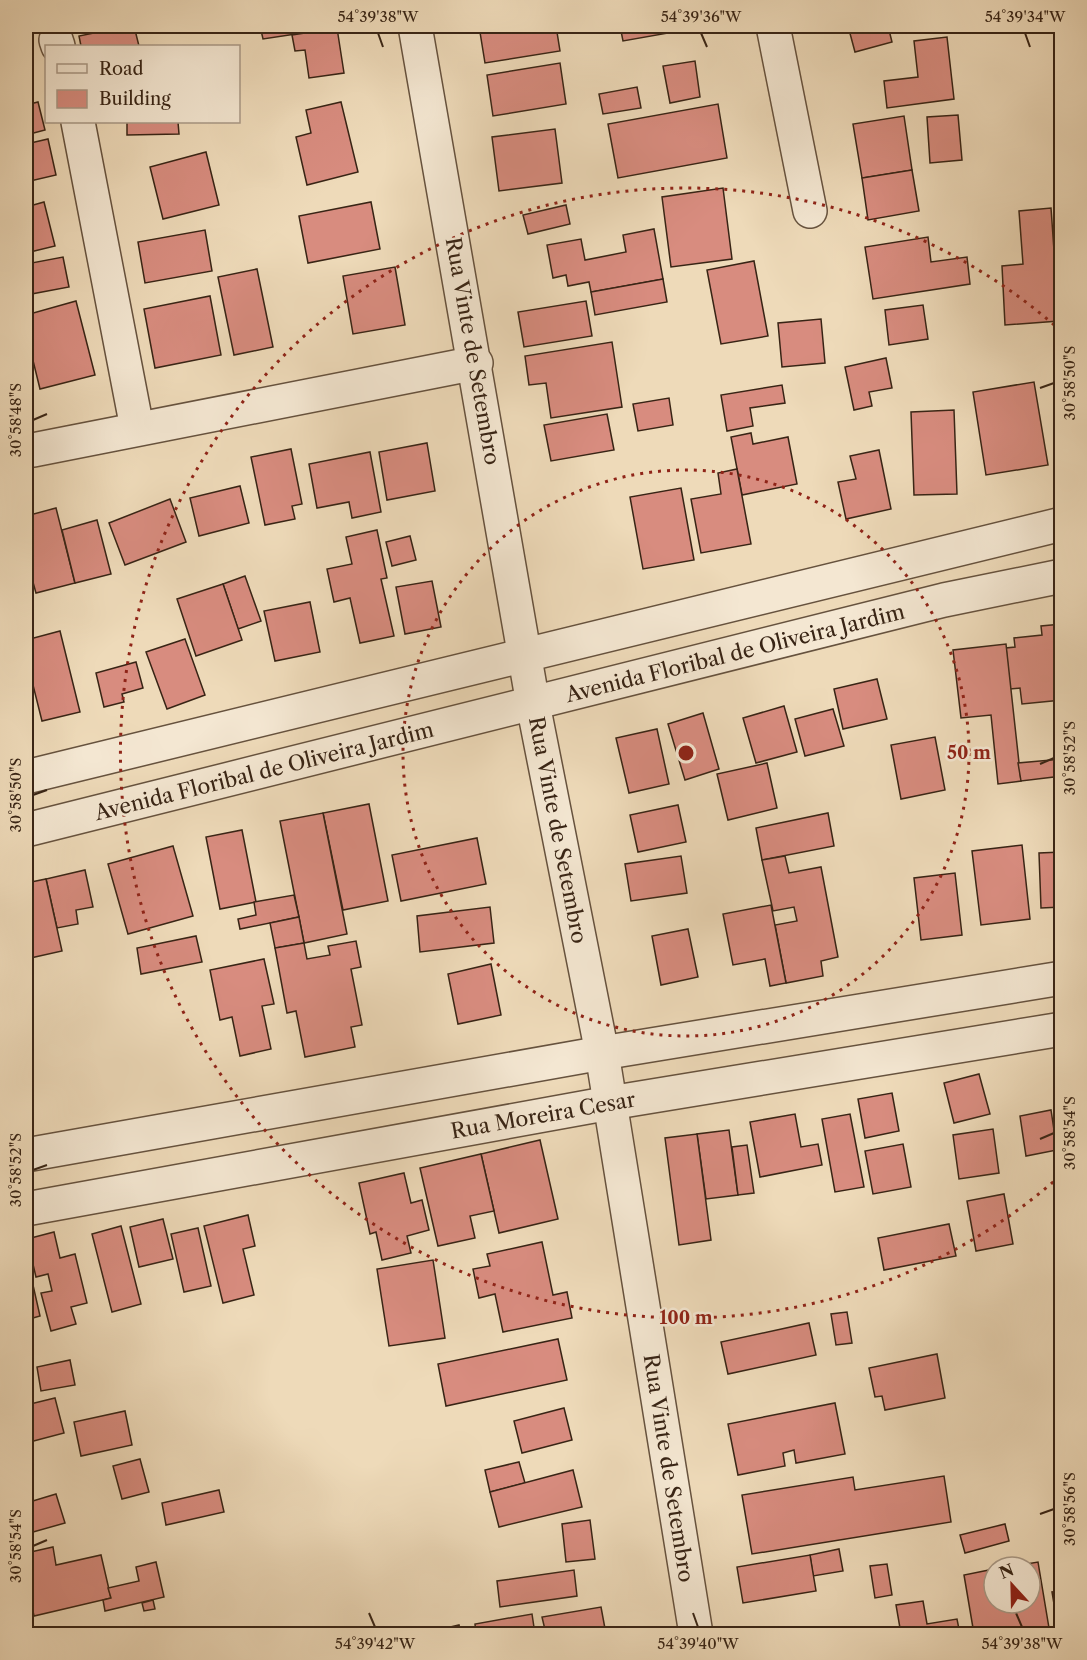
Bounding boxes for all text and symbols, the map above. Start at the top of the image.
text: 54°39'38"W [337,7,419,26]
text: 54°39'36"W [661,7,742,26]
text: 54°39'34"W [985,7,1066,26]
legend [45,45,240,123]
text: Road [99,58,144,80]
text: Building [99,88,171,110]
street label: Rua Vinte de Setembro [441,235,505,467]
text: 30°58'50"S [1060,345,1079,421]
text: 30°58'48"S [6,383,25,457]
street label: Avenida Floribal de Oliveira Jardim [562,599,908,708]
street label: Rua Vinte de Setembro [524,714,592,946]
street label: Avenida Floribal de Oliveira Jardim [91,717,437,826]
text: 30°58'52"S [1060,721,1079,795]
text: 50 m [947,742,991,764]
centre of rings [676,743,696,763]
text: 30°58'50"S [6,757,25,833]
street label: Rua Moreira Cesar [449,1086,637,1144]
text: 30°58'54"S [1060,1096,1079,1170]
text: 30°58'52"S [6,1133,25,1207]
text: 100 m [659,1307,713,1329]
street label: Rua Vinte de Setembro [639,1352,699,1584]
text: 30°58'56"S [1060,1472,1079,1546]
text: 30°58'54"S [6,1509,25,1583]
north arrow [982,1555,1042,1615]
text: N [996,1559,1017,1583]
text: 54°39'42"W [335,1634,416,1653]
text: 54°39'40"W [657,1634,739,1653]
text: 54°39'38"W [981,1634,1063,1653]

